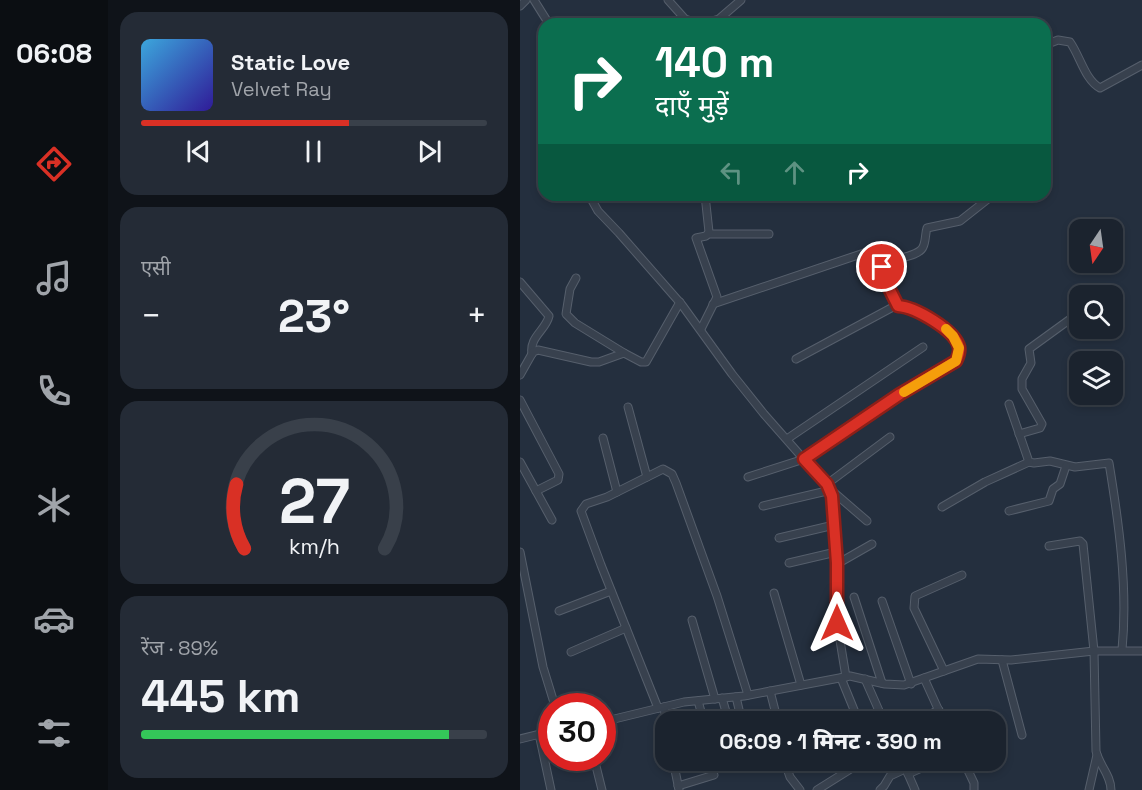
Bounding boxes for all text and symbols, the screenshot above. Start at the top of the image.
text: 06:08 [16,36,92,71]
text: 140 m [655,36,774,89]
icon: right [556,42,634,120]
text: Static Love [231,48,350,76]
text: Velvet Ray [231,76,332,102]
text: दाएँ मुड़ें [655,88,729,123]
icon: previous [182,135,215,168]
icon: pause [297,135,330,168]
icon: next [413,135,446,168]
icon: directions [33,143,75,185]
icon: left [715,156,748,189]
icon: ahead [778,156,811,189]
icon: right [841,156,874,189]
north arrow [1069,219,1123,273]
map controls [1069,219,1123,405]
pin [856,241,907,292]
icon: arrive [865,250,898,283]
text: एसी [141,255,171,281]
icon: music [33,257,75,299]
button: search [1069,285,1123,339]
text: 23° [278,288,350,345]
text: − [141,295,161,337]
text: + [467,295,487,337]
button: layers [1069,351,1123,405]
icon: phone [33,370,75,412]
text: 27 [278,462,350,541]
icon: climate [33,484,75,526]
text: km/h [288,534,340,561]
position arrow [805,591,869,655]
icon: car [33,598,75,640]
text: रेंज · 89% [141,635,218,661]
text: 445 km [141,668,300,725]
speed limit sign: 30 [538,693,616,771]
icon: filters [33,712,75,754]
text: 06:09 · 1 मिनट · 390 m [719,727,942,755]

